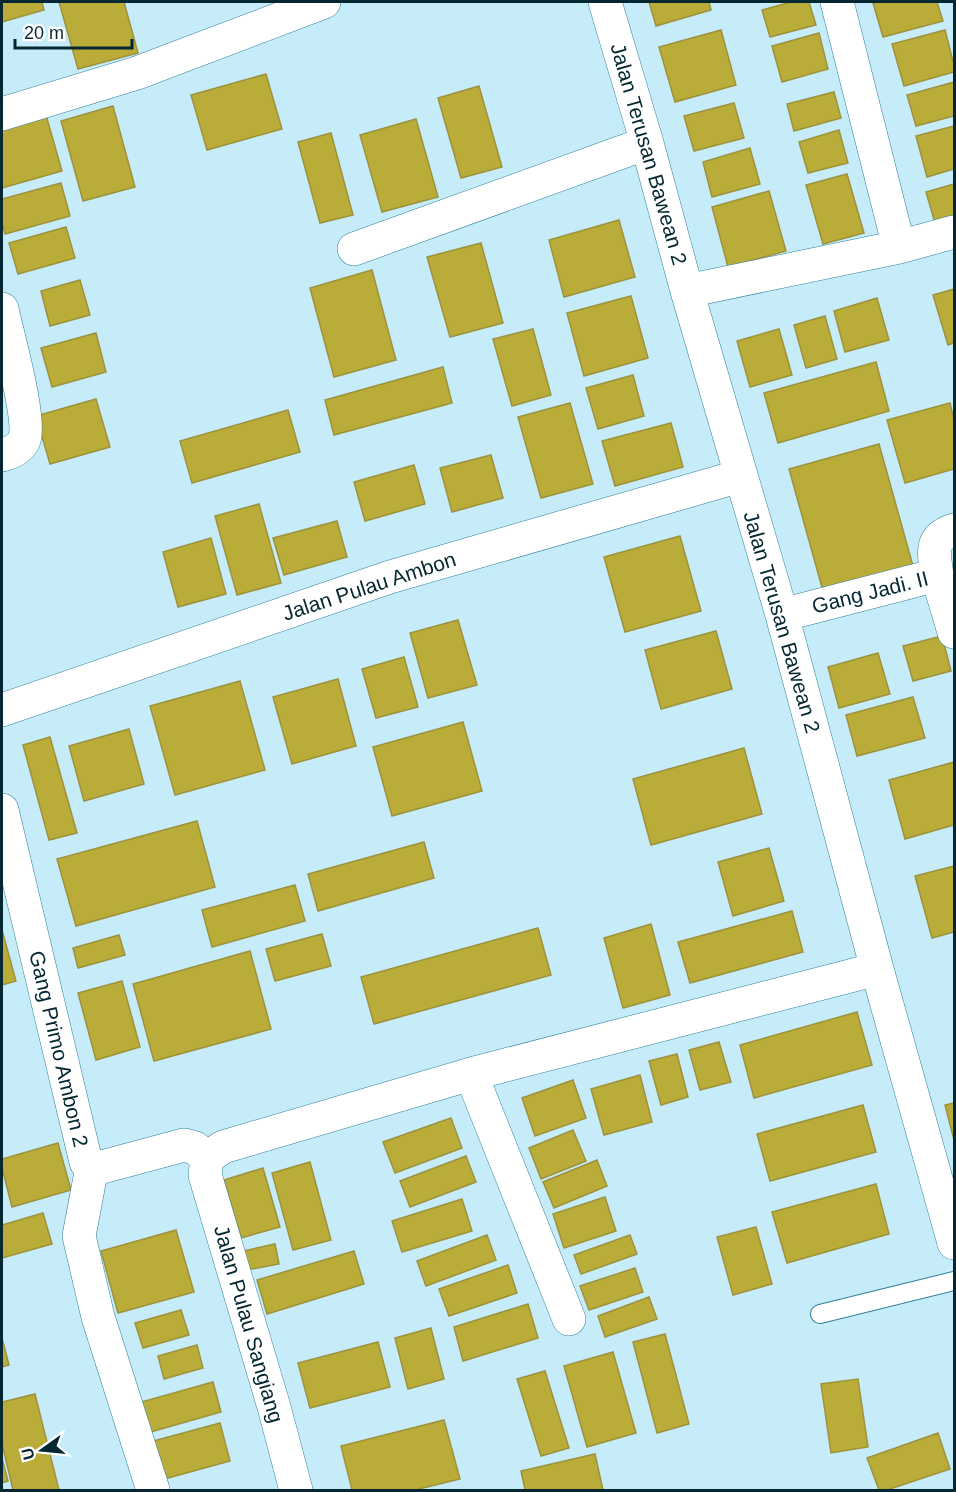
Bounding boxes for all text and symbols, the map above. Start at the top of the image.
scale bar [15,12,132,50]
text: 20 m [24,23,64,43]
street label: Jalan Terusan Bawean 2 [606,40,692,268]
street label: Jalan Terusan Bawean 2 [739,508,825,736]
street label: Jalan Pulau Ambon [279,547,459,625]
street label: Gang Jadi. II [809,566,931,618]
street label: Gang Primo Ambon 2 [25,949,93,1149]
street label: Jalan Pulau Sangiang [210,1223,288,1425]
north arrow [12,1420,72,1480]
text: U [18,1446,38,1462]

